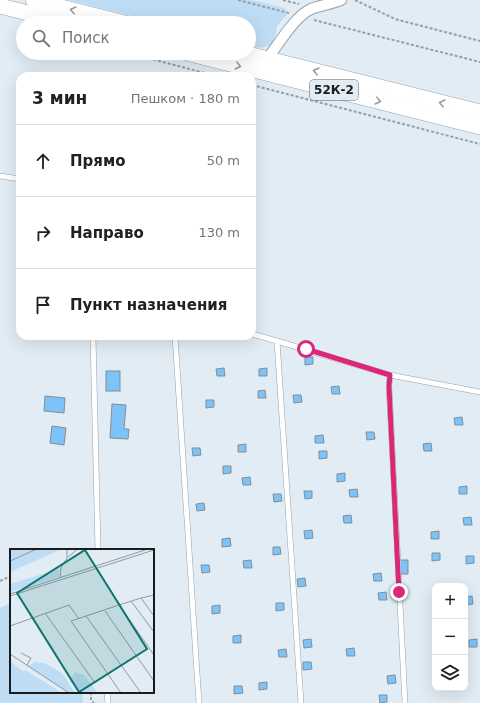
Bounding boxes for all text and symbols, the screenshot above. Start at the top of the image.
one-way arrow [70,6,77,15]
search box [16,16,256,60]
icon: search [30,27,52,49]
text: Поиск [62,29,110,47]
one-way arrow [235,61,242,70]
one-way arrow [313,67,320,76]
road number: 52К-2 [310,80,358,100]
text: 3 мин [32,88,87,108]
text: Пешком · 180 m [131,91,240,106]
one-way arrow [375,97,381,105]
one-way arrow [439,99,445,107]
icon: ahead [32,150,54,172]
text: Прямо [70,152,126,170]
text: 50 m [207,153,240,168]
icon: right [32,222,54,244]
text: Направо [70,224,144,242]
text: 130 m [198,225,240,240]
icon: arrive [32,294,54,316]
text: Пункт назначения [70,296,227,314]
route start [297,340,315,358]
inset map [10,549,154,693]
route end [390,583,408,601]
map controls [432,583,468,691]
button: + [432,583,468,619]
button: − [432,619,468,655]
button: layers [432,655,468,691]

